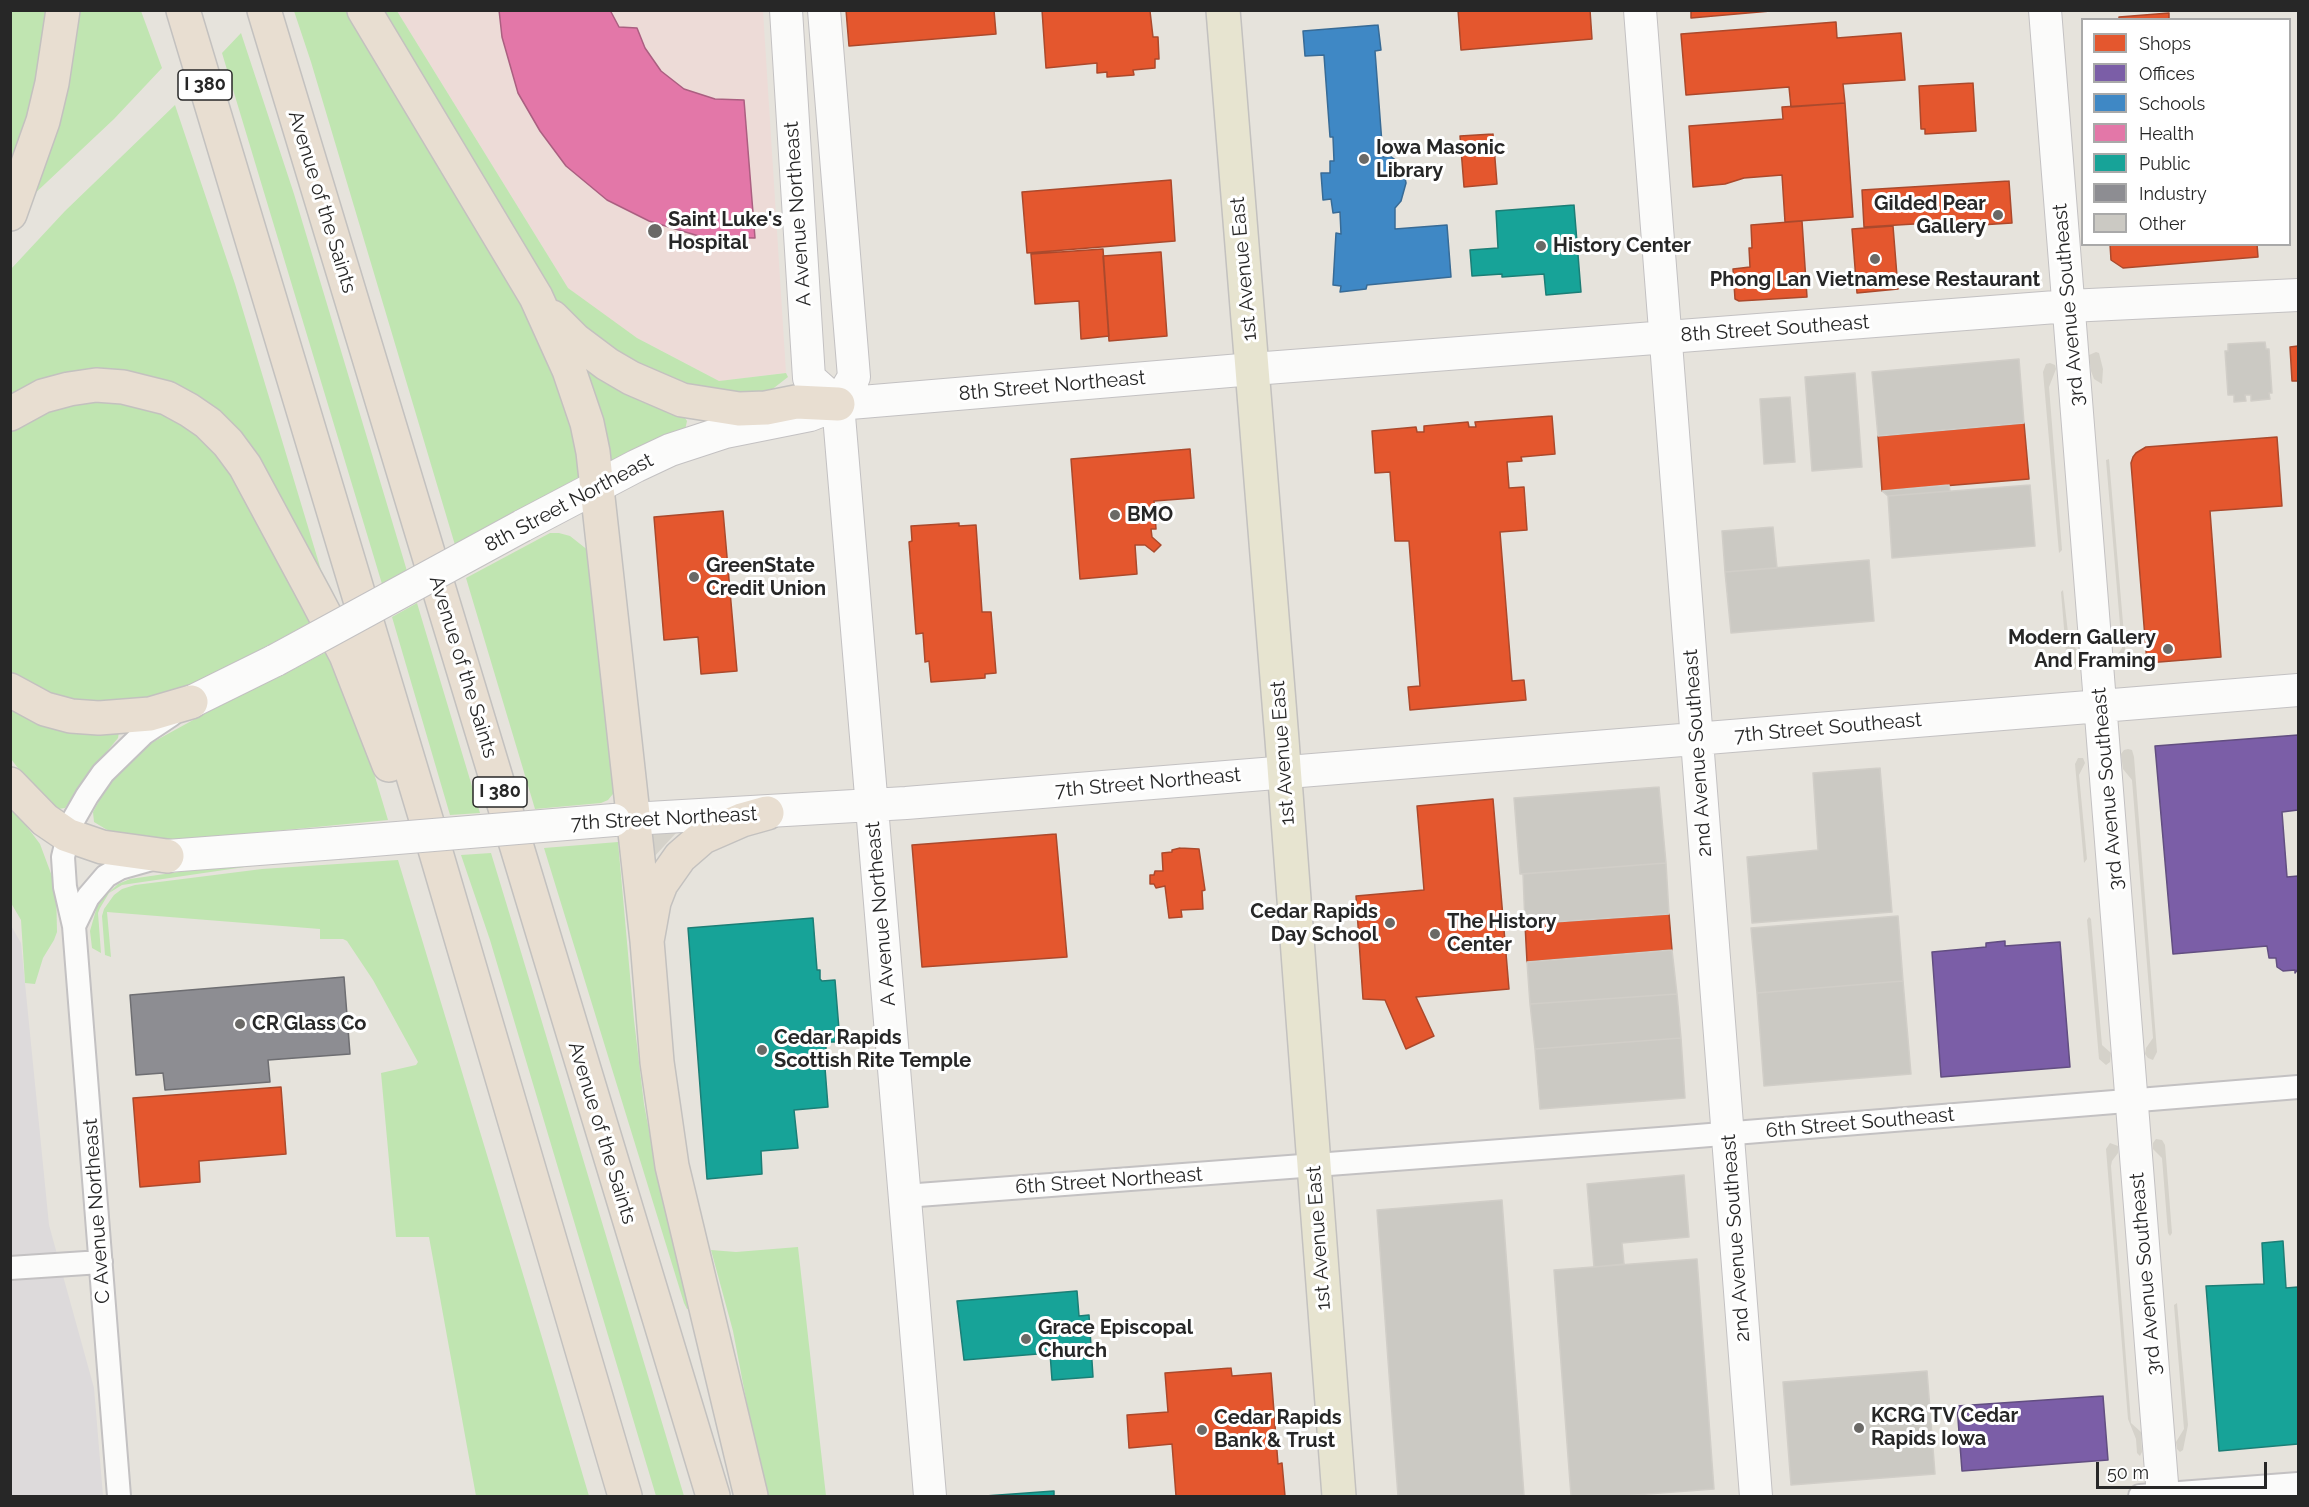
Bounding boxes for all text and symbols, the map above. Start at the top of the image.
legend [2081,18,2291,246]
text: Shops [2139,33,2191,54]
text: Offices [2139,63,2195,84]
road number: I 380 [178,70,232,100]
text: Schools [2139,93,2205,114]
street label: Avenue of the Saints [283,108,361,296]
street label: A Avenue Northeast [780,121,816,307]
text: Health [2139,123,2194,144]
place label: Iowa Masonic Library [1376,136,1505,183]
marker: Iowa Masonic Library [1357,152,1371,166]
text: Public [2139,153,2191,174]
text: Industry [2139,183,2207,204]
place label: Gilded Pear Gallery [1874,192,1986,239]
street label: 1st Avenue East [1226,196,1262,342]
street label: 3rd Avenue Southeast [2048,203,2090,407]
place label: Saint Luke's Hospital [668,208,782,255]
marker: Gilded Pear Gallery [1991,208,2005,222]
text: Other [2139,213,2186,234]
marker: Saint Luke's Hospital [646,222,664,240]
place label: History Center [1553,234,1691,258]
marker: History Center [1534,239,1548,253]
marker: Phong Lan Vietnamese Restaurant [1868,252,1882,266]
place label: Phong Lan Vietnamese Restaurant [1710,268,2040,292]
street label: 8th Street Southeast [1680,310,1870,348]
street label: 8th Street Northeast [958,366,1146,406]
street label: 8th Street Northeast [481,448,657,558]
place label: BMO [1127,503,1173,527]
marker: BMO [1108,508,1122,522]
place label: GreenState Credit Union [706,554,826,601]
marker: GreenState Credit Union [687,570,701,584]
street label: Avenue of the Saints [424,573,502,761]
place label: Modern Gallery And Framing [2008,626,2156,673]
marker: Modern Gallery And Framing [2161,642,2175,656]
street label: 2nd Avenue Southeast [1679,648,1717,858]
street label: 1st Avenue East [1266,680,1300,826]
street label: 3rd Avenue Southeast [2087,687,2129,891]
street label: 7th Street Southeast [1733,708,1923,748]
street label: 7th Street Northeast [1054,763,1242,803]
road number: I 380 [473,777,527,807]
street label: 7th Street Northeast [570,802,758,836]
street label: A Avenue Northeast [861,821,901,1007]
place label: Cedar Rapids Day School [1250,900,1378,947]
place label: The History Center [1447,910,1556,957]
marker: Cedar Rapids Day School [1383,916,1397,930]
marker: The History Center [1428,927,1442,941]
place label: CR Glass Co [252,1012,366,1036]
marker: CR Glass Co [233,1017,247,1031]
place label: Cedar Rapids Scottish Rite Temple [774,1026,971,1073]
street label: Avenue of the Saints [563,1039,641,1227]
marker: Cedar Rapids Scottish Rite Temple [755,1043,769,1057]
street label: 6th Street Southeast [1765,1103,1955,1143]
street label: C Avenue Northeast [79,1118,115,1304]
street label: 2nd Avenue Southeast [1717,1133,1755,1343]
street label: 6th Street Northeast [1015,1162,1203,1200]
street label: 1st Avenue East [1302,1165,1336,1311]
street label: 3rd Avenue Southeast [2125,1172,2167,1376]
place label: Grace Episcopal Church [1038,1316,1193,1363]
marker: Grace Episcopal Church [1019,1332,1033,1346]
place label: KCRG TV Cedar Rapids Iowa [1871,1404,2018,1451]
place label: Cedar Rapids Bank & Trust [1214,1406,1342,1453]
marker: KCRG TV Cedar Rapids Iowa [1852,1421,1866,1435]
marker: Cedar Rapids Bank & Trust [1195,1423,1209,1437]
scale bar [2099,1450,2270,1488]
text: 50 m [2107,1462,2149,1483]

